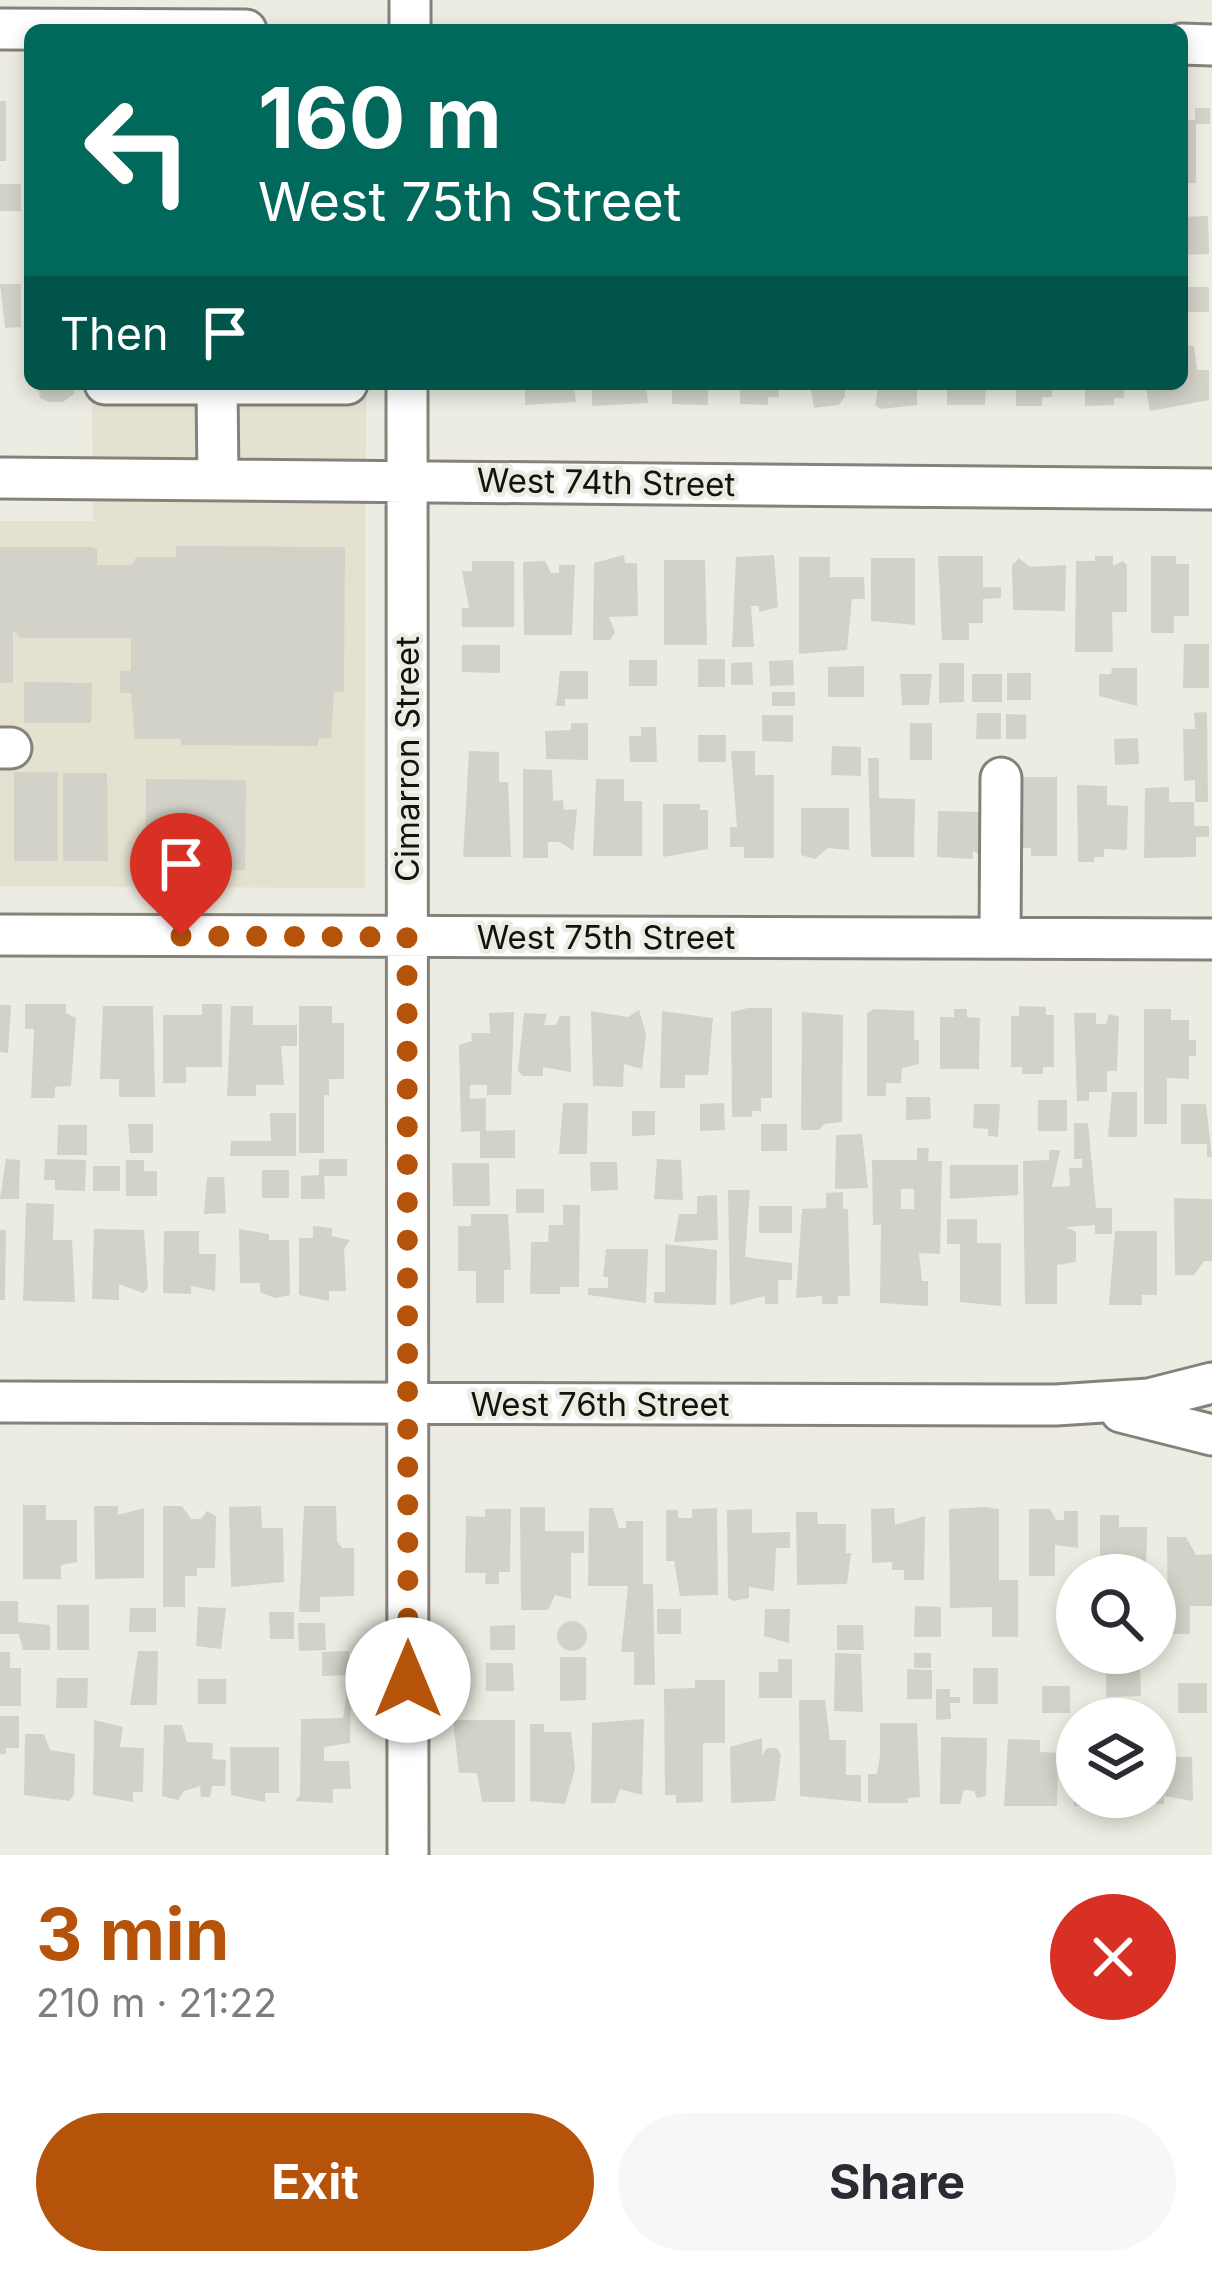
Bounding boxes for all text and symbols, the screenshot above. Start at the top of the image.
text: 160 m [258,67,502,168]
icon: left [60,72,216,228]
text: West 75th Street [258,169,681,234]
icon: arrive [192,300,258,366]
text: Then [60,306,168,361]
street label: West 74th Street [476,460,736,504]
street label: Cimarron Street [387,636,427,882]
pin [130,813,232,936]
icon: arrive [148,831,214,897]
street label: West 75th Street [477,917,736,957]
street label: West 76th Street [471,1384,730,1424]
map controls [1056,1554,1176,1818]
button: search [1056,1554,1176,1674]
position arrow [345,1617,471,1743]
button: layers [1056,1698,1176,1818]
text: 3 min [36,1890,230,1977]
button: close [1050,1894,1176,2020]
text: 210 m · 21:22 [36,1979,277,2026]
button: Exit [36,2113,594,2251]
button: Share [618,2113,1176,2251]

